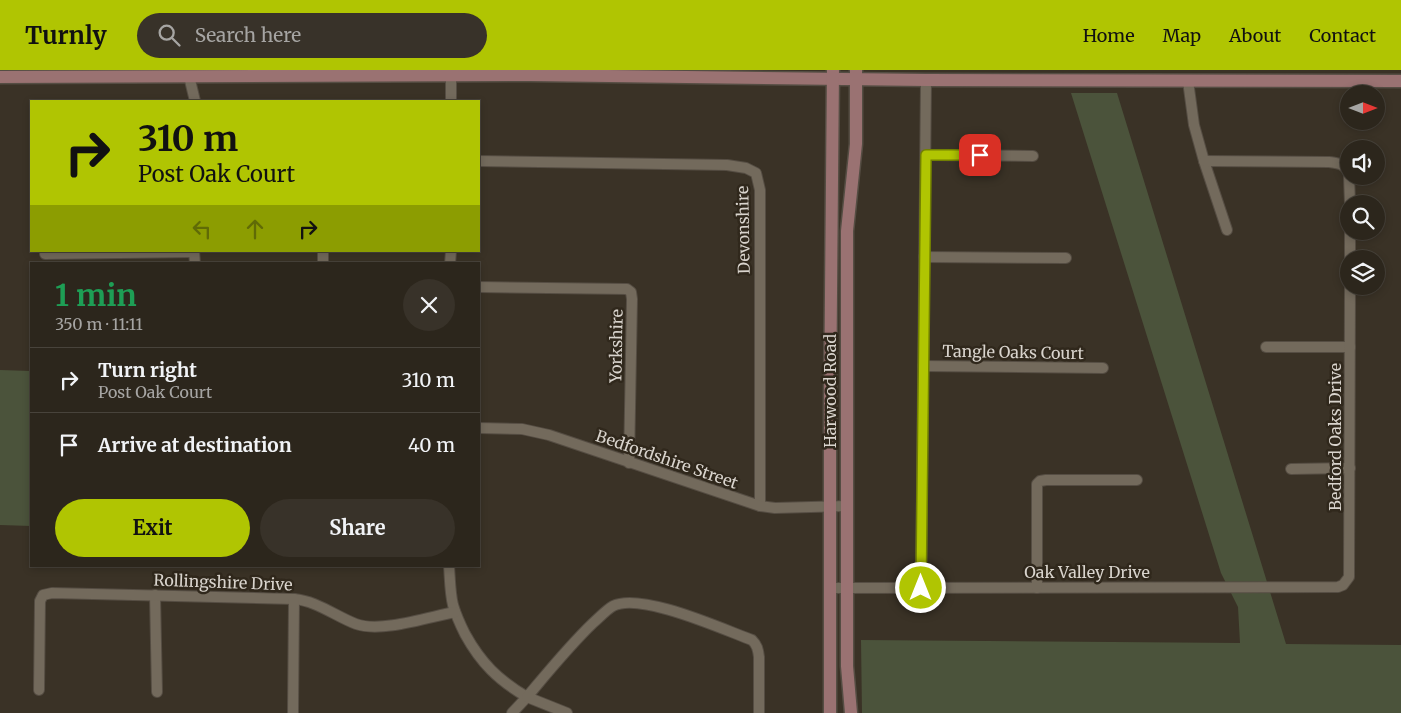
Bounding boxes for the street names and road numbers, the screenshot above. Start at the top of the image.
street label: Devonshire [732,186,754,274]
street label: Yorkshire [605,309,627,384]
street label: Harwood Road [820,334,840,448]
street label: Tangle Oaks Court [942,341,1085,363]
street label: Bedford Oaks Drive [1325,363,1345,511]
street label: Bedfordshire Street [593,425,741,493]
street label: Oak Valley Drive [1024,562,1150,582]
street label: Rollingshire Drive [153,570,293,594]

